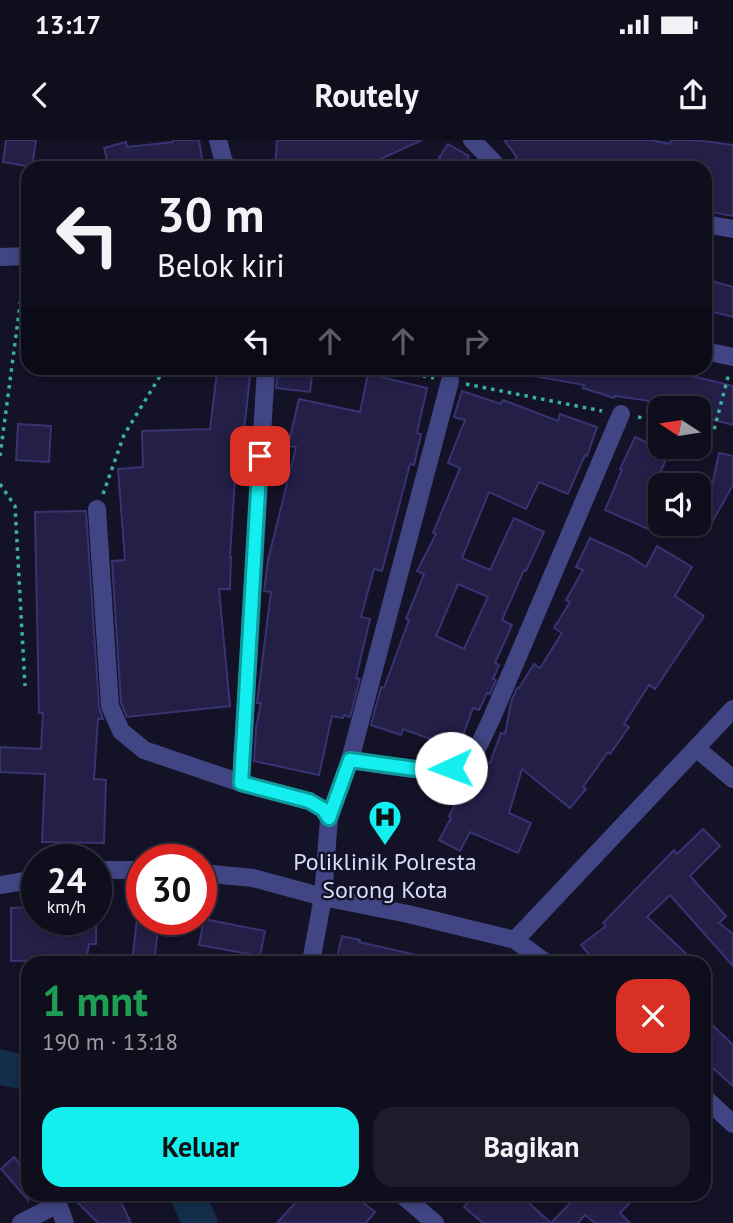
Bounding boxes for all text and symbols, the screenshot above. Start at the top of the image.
text: 13:17 [35,8,101,41]
text: Routely [314,74,419,116]
icon: back [21,76,59,114]
icon: share [674,76,712,114]
text: 30 m [157,182,264,246]
icon: left [42,189,133,280]
text: Belok kiri [157,244,285,286]
icon: left [238,322,276,360]
icon: ahead [311,322,349,360]
icon: ahead [384,322,422,360]
icon: right [457,322,495,360]
north arrow [648,396,710,458]
map controls [648,396,711,536]
pin [230,426,290,486]
icon: arrive [241,437,279,475]
button: sound [648,473,711,536]
position arrow [414,731,488,805]
hospital icon: Poliklinik Polresta Sorong Kota [366,798,404,847]
speed limit sign: 30 [126,844,217,935]
place label: Poliklinik Polresta Sorong Kota [293,846,477,905]
text: 24 [47,857,86,903]
text: km/h [47,895,86,918]
text: 1 mnt [42,973,148,1028]
button: close [616,979,690,1053]
text: 190 m · 13:18 [42,1027,178,1056]
button: Keluar [42,1107,359,1187]
button: Bagikan [373,1107,690,1187]

